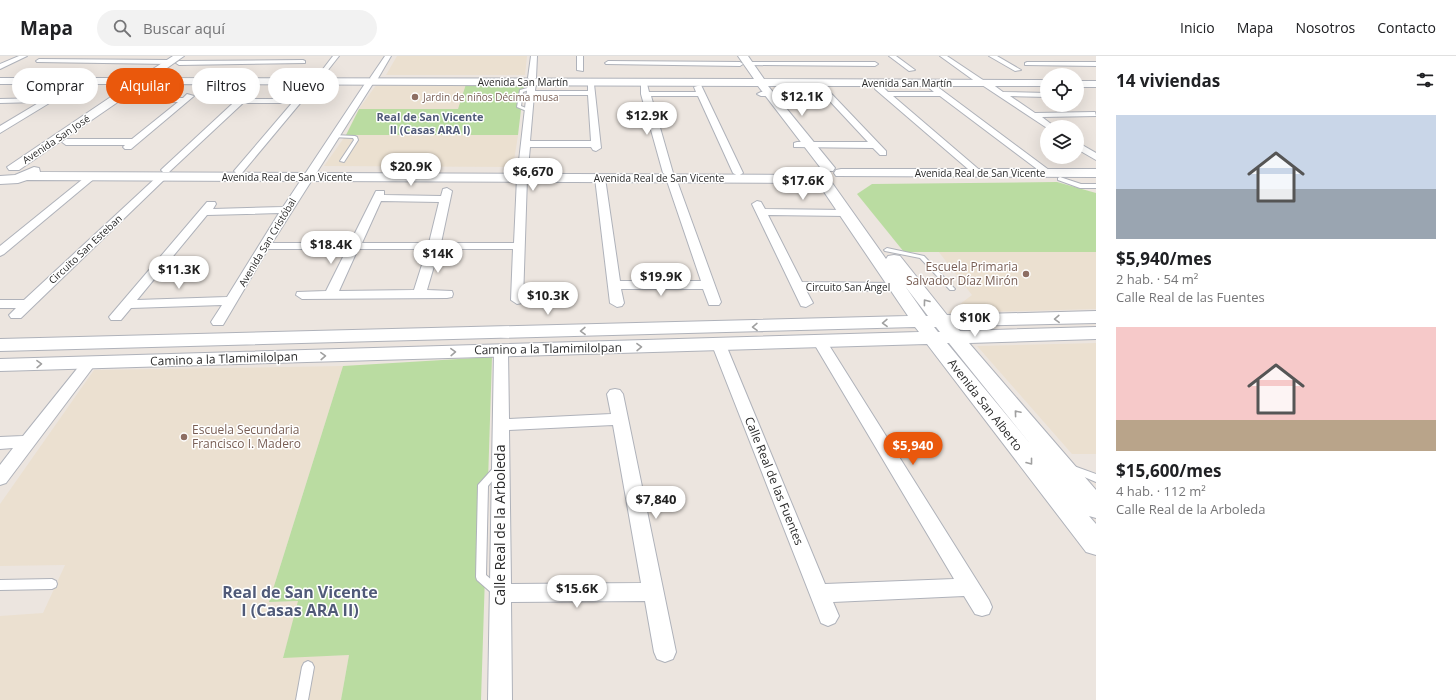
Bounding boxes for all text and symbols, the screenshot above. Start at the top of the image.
search box [97,10,377,46]
text: Mapa [20,15,73,41]
icon: search [111,17,133,39]
text: Buscar aquí [143,18,225,38]
text: Inicio [1180,18,1215,37]
text: Mapa [1237,18,1273,37]
text: Nosotros [1295,18,1355,37]
text: Contacto [1377,18,1436,37]
chip: Comprar [12,68,98,104]
chip: Alquilar [106,68,184,104]
chip: Filtros [192,68,260,104]
chip: Nuevo [268,68,339,104]
map controls [1040,68,1084,164]
button: locate [1040,68,1084,112]
text: 14 viviendas [1116,69,1220,92]
icon: filters [1414,69,1436,91]
street label: Avenida San Martín [478,75,568,89]
street label: Avenida San Martín [862,76,952,90]
pin: $12.1K [769,83,835,117]
text: $12.1K [781,87,823,105]
place label: Jardin de niños Décima musa [422,90,559,104]
marker: Jardin de niños Décima musa [410,92,420,102]
pin: $12.9K [614,102,680,136]
text: $12.9K [626,106,668,124]
district label: Real de San Vicente II (Casas ARA I) [377,109,484,137]
street label: Avenida San José [19,111,93,167]
button: layers [1040,120,1084,164]
icon: home [1240,141,1312,213]
pin: $20.9K [378,153,444,187]
text: $20.9K [390,157,432,175]
pin: $6,670 [500,158,566,192]
text: $6,670 [513,162,553,180]
street label: Avenida Real de San Vicente [915,166,1046,180]
pin: $17.6K [770,167,836,201]
street label: Avenida Real de San Vicente [222,170,353,184]
street label: Avenida Real de San Vicente [594,171,725,185]
text: $17.6K [782,171,824,189]
street label: Avenida San Cristóbal [235,195,299,289]
street label: Circuito San Esteban [45,211,125,287]
pin: $18.4K [298,231,364,265]
text: $18.4K [310,235,352,253]
pin: $14K [414,240,462,274]
text: $14K [423,244,453,262]
text: $5,940/mes [1116,247,1212,270]
pin: $11.3K [146,256,212,290]
place label: Escuela Primaria Salvador Díaz Mirón [906,258,1018,289]
text: $11.3K [158,260,200,278]
pin: $19.9K [628,263,694,297]
text: $19.9K [640,267,682,285]
marker: Escuela Primaria Salvador Díaz Mirón [1021,269,1031,279]
text: 2 hab. · 54 m² [1116,270,1198,288]
street label: Circuito San Ángel [806,280,890,294]
pin: $10.3K [515,282,581,316]
text: $10.3K [527,286,569,304]
text: Calle Real de las Fuentes [1116,288,1265,306]
one-way arrow [924,299,931,306]
pin: $10K [951,304,999,338]
text: $10K [960,308,990,326]
one-way arrow [1054,314,1060,323]
one-way arrow [882,319,888,328]
one-way arrow [752,322,758,331]
one-way arrow [580,327,586,335]
street label: Camino a la Tlamimilolpan [474,339,622,358]
one-way arrow [636,343,642,351]
street label: Camino a la Tlamimilolpan [150,347,298,370]
one-way arrow [450,348,456,356]
one-way arrow [320,352,326,360]
icon: home [1240,353,1312,425]
street label: Avenida San Alberto [944,355,1027,454]
one-way arrow [36,360,42,368]
one-way arrow [1015,411,1022,418]
street label: Calle Real de las Fuentes [741,414,808,548]
place label: Escuela Secundaria Francisco I. Madero [192,421,301,452]
marker: Escuela Secundaria Francisco I. Madero [179,432,189,442]
pin: $5,940 [880,432,946,466]
text: $5,940 [893,436,933,454]
street label: Calle Real de la Arboleda [490,445,509,605]
one-way arrow [1026,457,1033,464]
text: $15,600/mes [1116,459,1221,482]
text: 4 hab. · 112 m² [1116,482,1206,500]
pin: $7,840 [623,486,689,520]
text: $7,840 [636,490,676,508]
text: Calle Real de la Arboleda [1116,500,1265,518]
pin: $15.6K [544,575,610,609]
text: $15.6K [556,579,598,597]
district label: Real de San Vicente I (Casas ARA II) [222,581,378,621]

